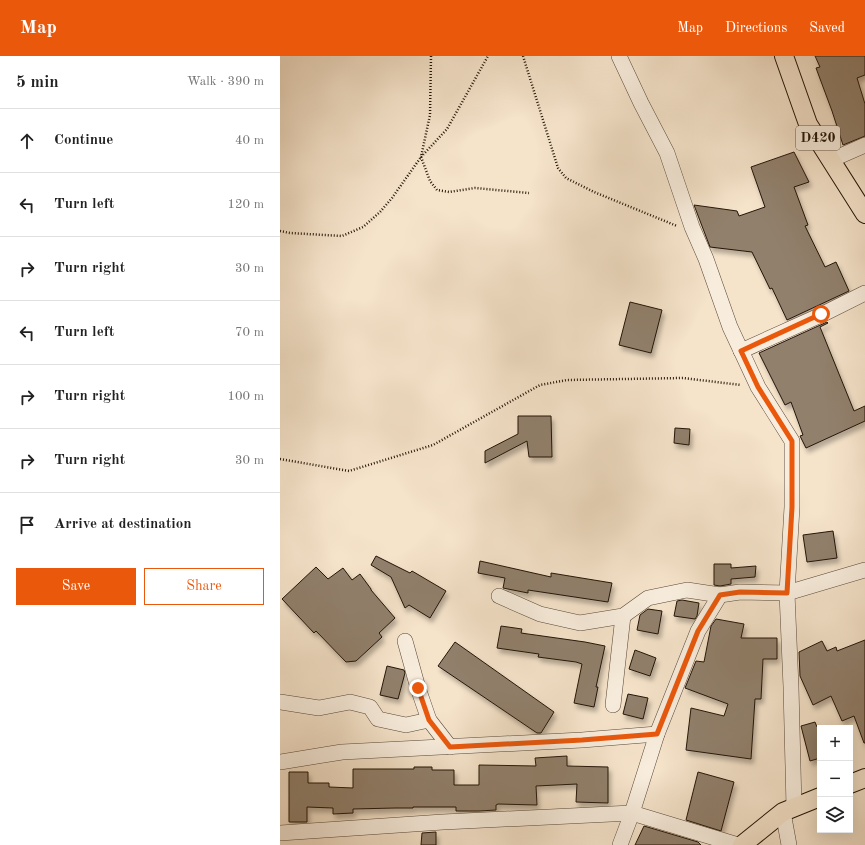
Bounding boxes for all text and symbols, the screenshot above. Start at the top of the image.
text: Map [20,19,57,38]
text: Map [677,21,703,35]
text: Directions [725,21,787,35]
text: Saved [809,21,845,35]
text: 5 min [16,74,59,91]
text: Walk · 390 m [187,75,264,88]
road number: D420 [796,126,840,150]
icon: ahead [16,130,38,152]
text: Continue [54,133,113,148]
text: 40 m [235,134,264,147]
icon: left [16,194,38,216]
text: Turn left [54,197,114,212]
text: 120 m [227,198,264,211]
icon: right [16,258,38,280]
text: Turn right [54,261,125,276]
text: 30 m [235,262,264,275]
route start [812,305,830,323]
icon: left [16,322,38,344]
text: Turn left [54,325,114,340]
text: 70 m [235,326,264,339]
icon: right [16,386,38,408]
text: Turn right [54,389,125,404]
text: 100 m [227,390,264,403]
icon: right [16,450,38,472]
text: Turn right [54,453,125,468]
text: 30 m [235,454,264,467]
icon: arrive [16,514,38,536]
text: Arrive at destination [54,517,192,532]
button: Save [16,568,136,605]
button: Share [144,568,264,605]
route end [409,679,427,697]
map controls [817,725,853,833]
button: + [817,725,853,761]
button: − [817,761,853,797]
button: layers [817,797,853,833]

